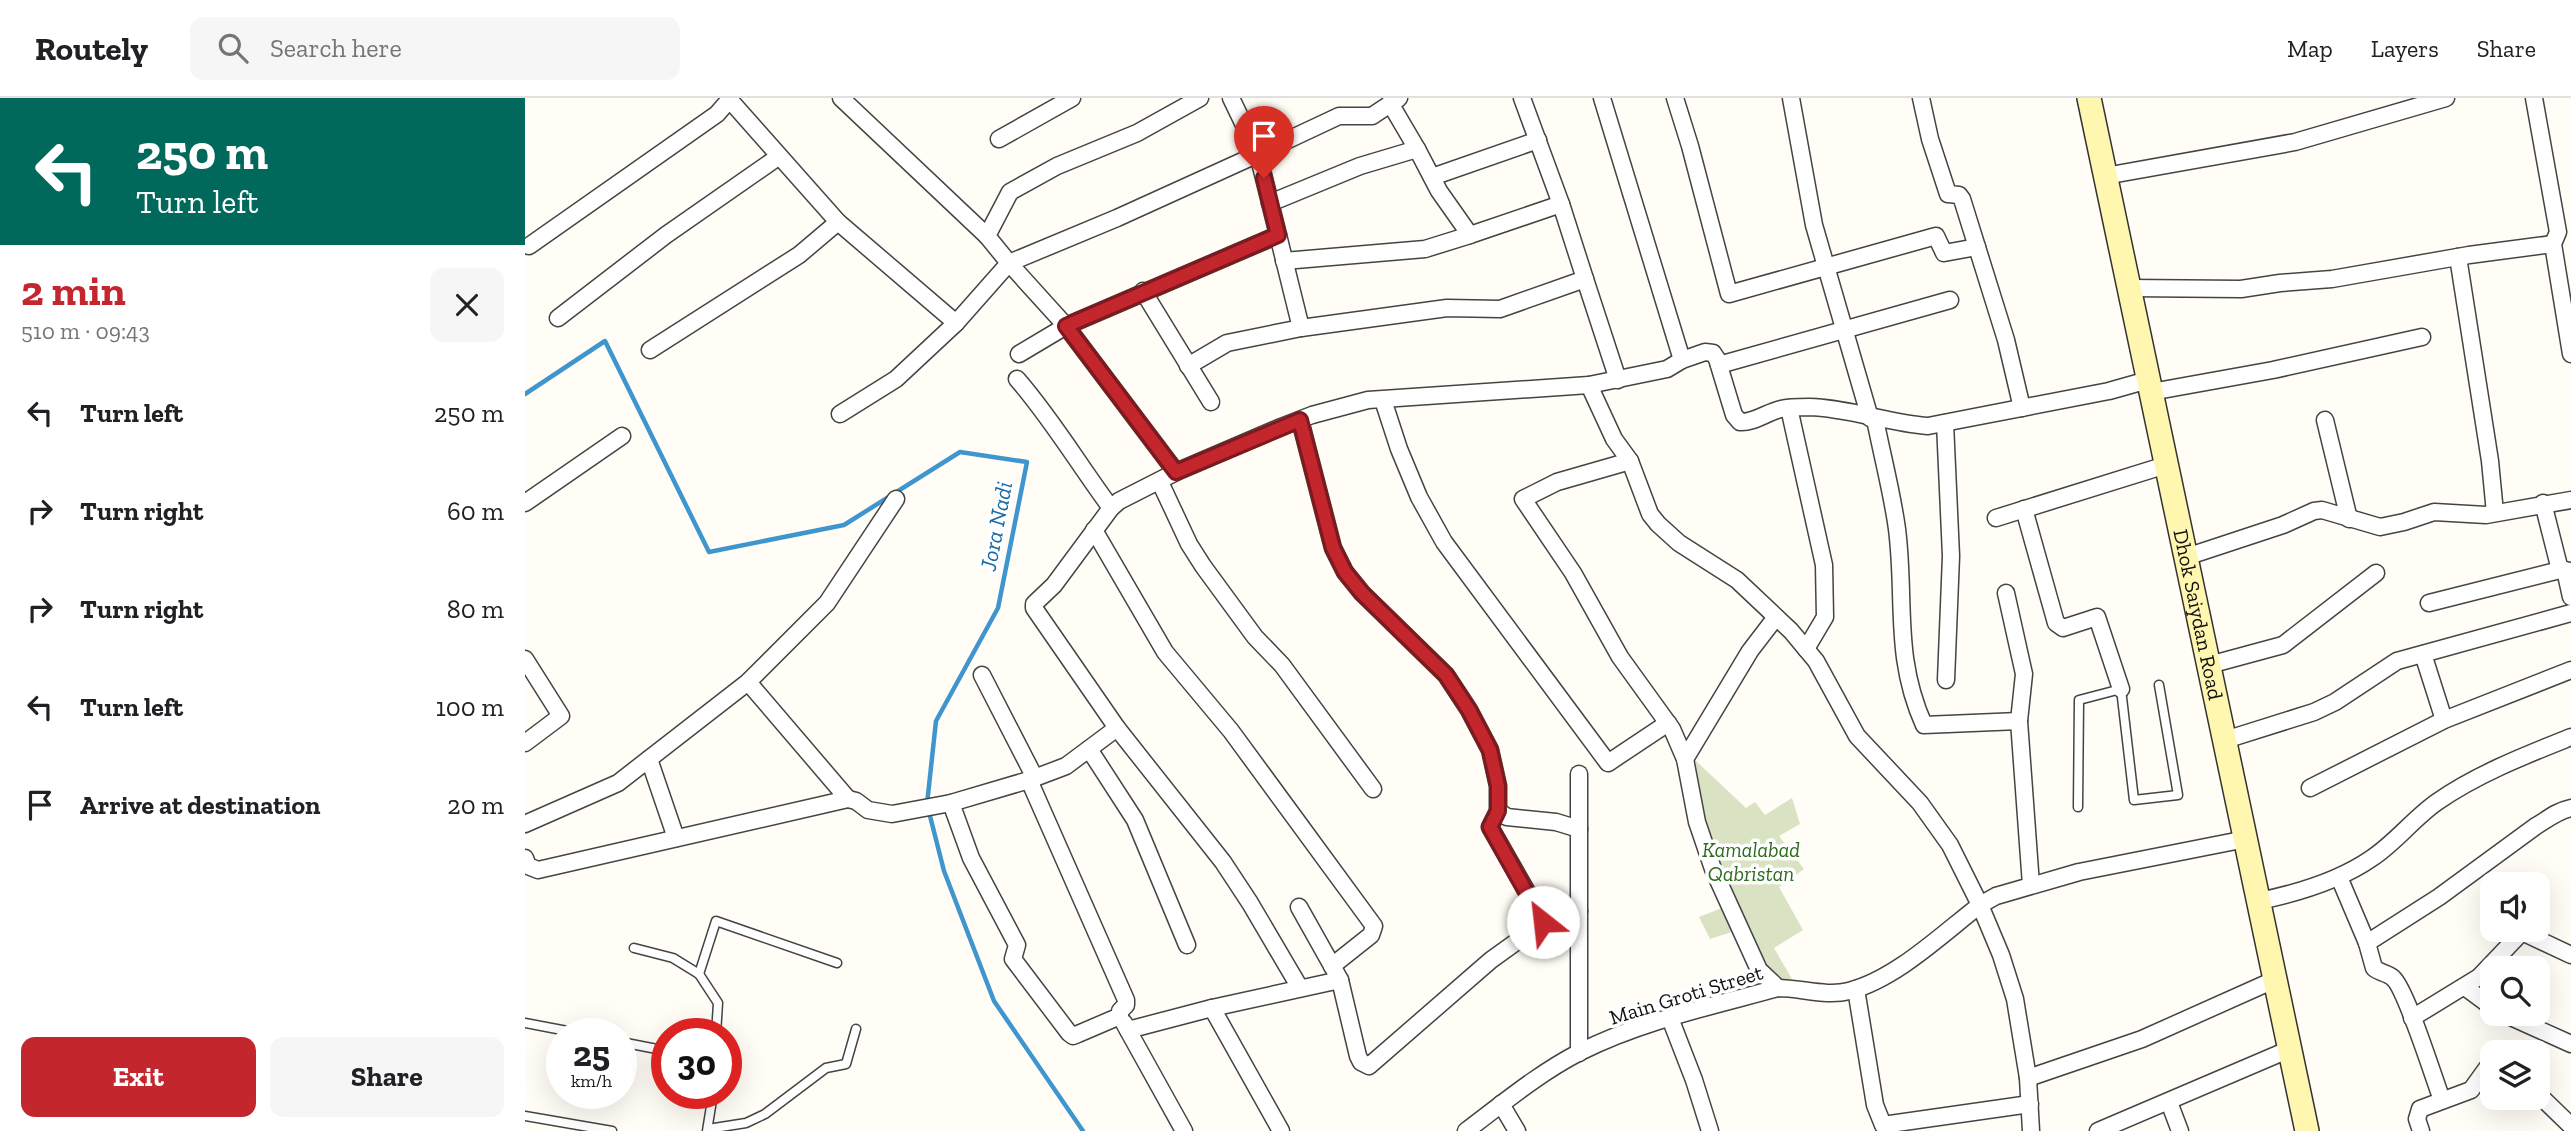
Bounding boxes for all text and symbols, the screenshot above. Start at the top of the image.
search box [190,17,680,80]
text: Routely [35,29,148,68]
icon: search [214,29,252,67]
text: Search here [270,32,402,64]
text: Map [2287,34,2333,63]
text: Layers [2371,34,2439,63]
text: Share [2477,34,2536,63]
pin [1234,106,1294,178]
icon: arrive [1245,117,1283,155]
text: 250 m [136,123,268,182]
icon: left [21,126,112,217]
text: Turn left [136,183,258,221]
text: 2 min [21,265,126,316]
button: close [430,268,504,342]
text: 510 m · 09:43 [21,317,150,345]
icon: left [21,394,59,432]
text: Turn left [80,397,183,429]
text: 250 m [434,397,504,429]
water label: Jora Nadi [973,479,1018,574]
icon: right [21,492,59,530]
text: Turn right [80,495,203,527]
text: 60 m [447,495,504,527]
street label: Dhok Saiydan Road [2168,527,2229,703]
icon: right [21,590,59,628]
text: Turn right [80,593,203,625]
text: 80 m [447,593,504,625]
icon: left [21,688,59,726]
text: Turn left [80,691,183,723]
text: 100 m [436,691,504,723]
icon: arrive [21,786,59,824]
text: Arrive at destination [80,789,320,821]
text: 20 m [447,789,504,821]
park label: Kamalabad Qabristan [1702,837,1800,886]
map controls [2480,872,2550,1110]
button: sound [2480,872,2550,942]
position arrow [1506,885,1580,959]
button: search [2480,956,2550,1026]
street label: Main Groti Street [1606,959,1766,1030]
speed limit sign: 30 [651,1018,742,1109]
text: 25 [573,1033,610,1075]
button: Exit [21,1037,256,1117]
button: Share [270,1037,504,1117]
button: layers [2480,1040,2550,1110]
text: km/h [571,1070,612,1092]

